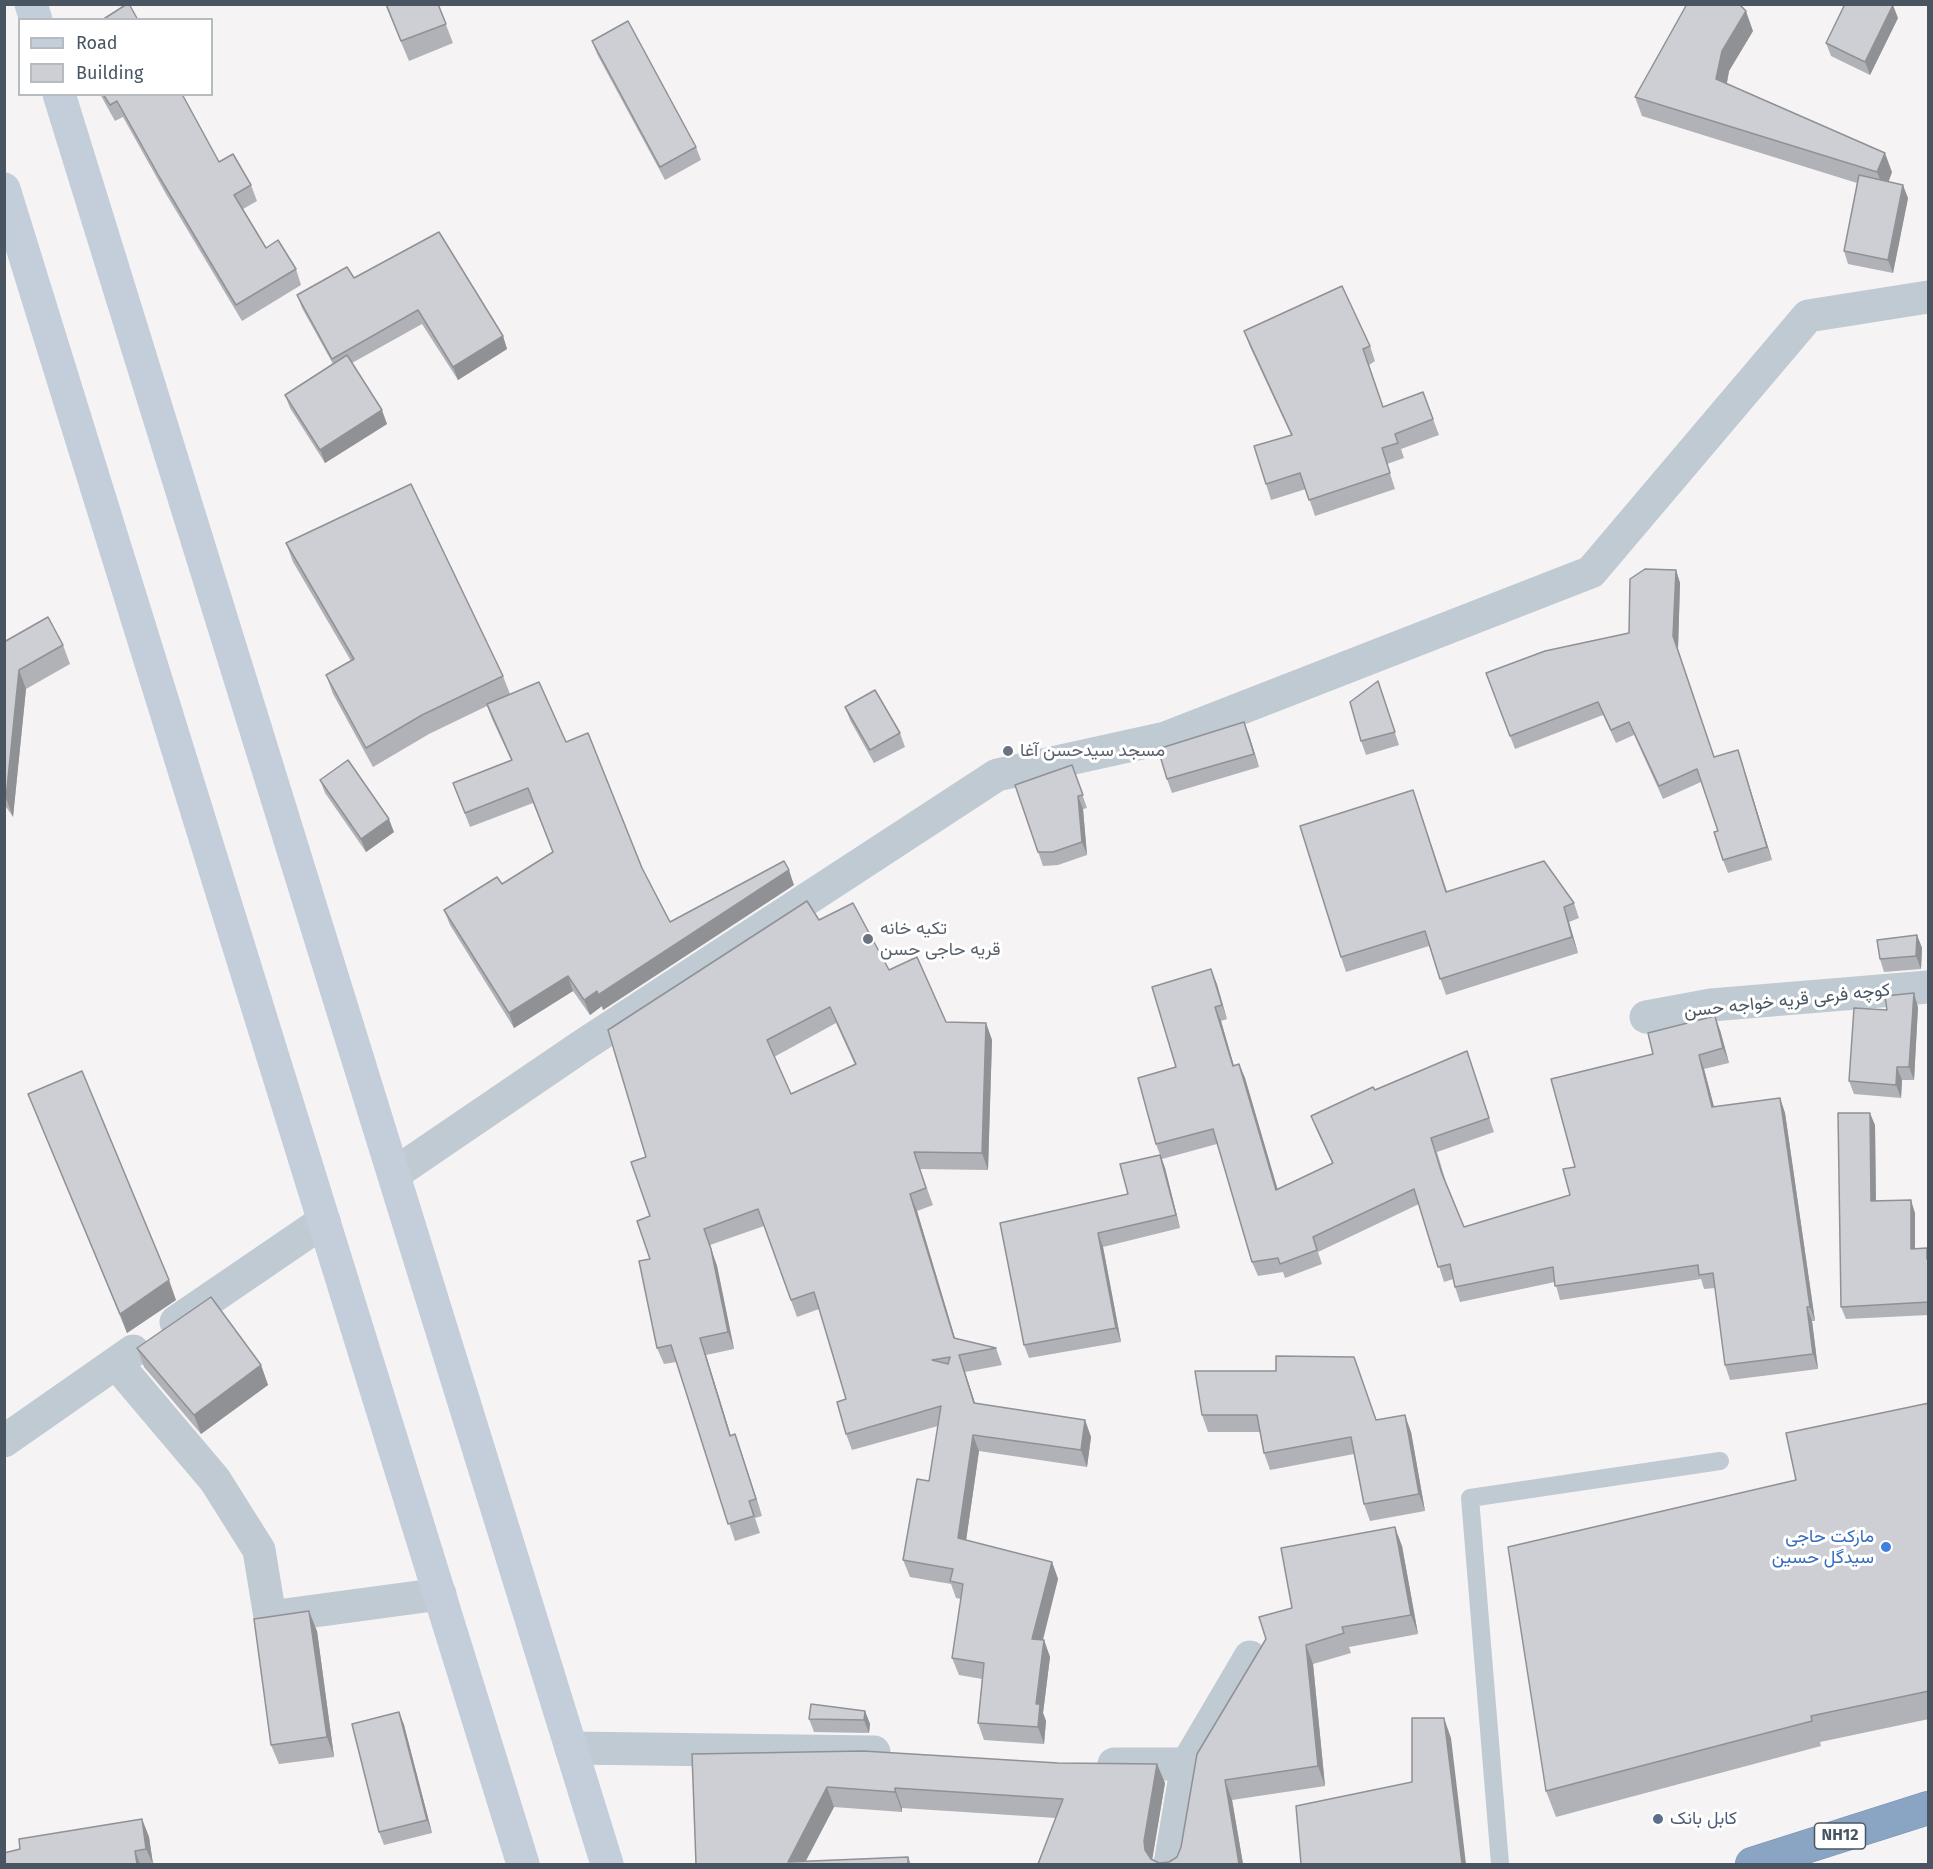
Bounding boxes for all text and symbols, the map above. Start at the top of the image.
legend [18,18,213,96]
text: Road [76,32,118,54]
text: Building [76,62,143,84]
place label: مسجد سیدحسن آغا [1020,740,1165,762]
marker: مسجد سیدحسن آغا [1001,744,1015,758]
place label: تکیه خانه قریه حاجی حسن [880,918,1000,960]
marker: تکیه خانه قریه حاجی حسن [861,932,875,946]
street label: کوچه فرعی قریه خواجه حسن [1683,979,1891,1023]
place label: مارکت حاجی سیدگل حسین [1772,1526,1874,1568]
marker: مارکت حاجی سیدگل حسین [1879,1540,1893,1554]
place label: کابل بانک [1670,1808,1737,1830]
marker: کابل بانک [1651,1812,1665,1826]
road number: NH12 [1814,1823,1866,1849]

